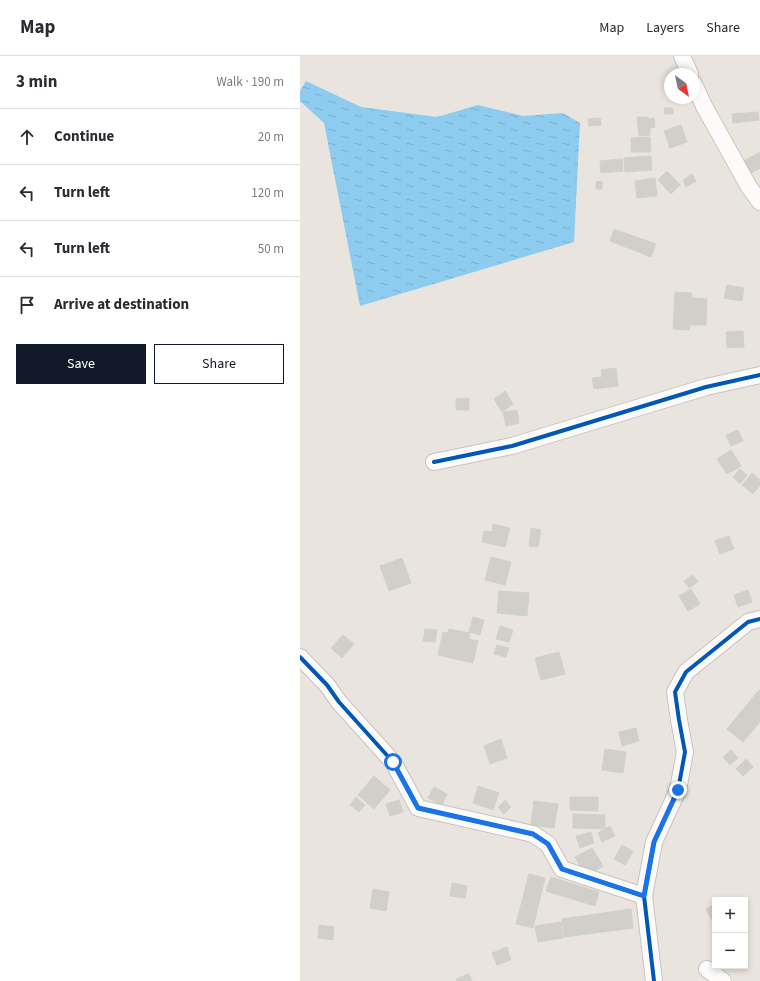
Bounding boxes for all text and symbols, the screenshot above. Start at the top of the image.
text: Map [20,14,55,41]
text: Map [599,18,624,38]
text: Layers [646,18,684,38]
text: Share [706,18,740,38]
north arrow [664,68,700,104]
text: 3 min [16,70,57,94]
text: Walk · 190 m [216,73,284,91]
icon: ahead [16,126,38,148]
text: Continue [54,126,114,147]
text: 20 m [258,128,284,146]
icon: left [16,182,38,204]
text: Turn left [54,182,110,203]
text: 120 m [251,184,284,202]
icon: left [16,238,38,260]
text: Turn left [54,238,110,259]
text: 50 m [258,240,284,258]
icon: arrive [16,294,38,316]
text: Arrive at destination [54,294,189,315]
button: Save [16,344,146,384]
button: Share [154,344,284,384]
route start [384,753,402,771]
route end [669,781,687,799]
map controls [712,897,748,969]
button: + [712,897,748,933]
button: − [712,933,748,969]

